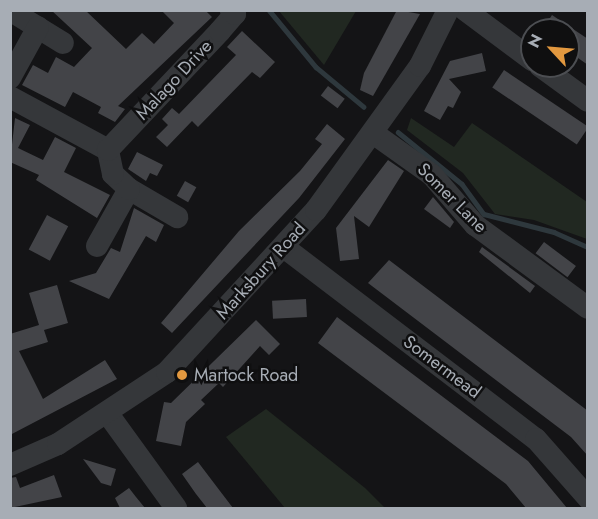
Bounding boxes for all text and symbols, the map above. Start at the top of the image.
north arrow [520,18,580,78]
text: N [522,30,548,52]
street label: Malago Drive [131,36,217,124]
street label: Somer Lane [413,159,491,237]
street label: Marksbury Road [212,218,310,324]
street label: Somermead [399,331,485,403]
place label: Martock Road [194,364,298,386]
marker: Martock Road [175,368,189,382]

